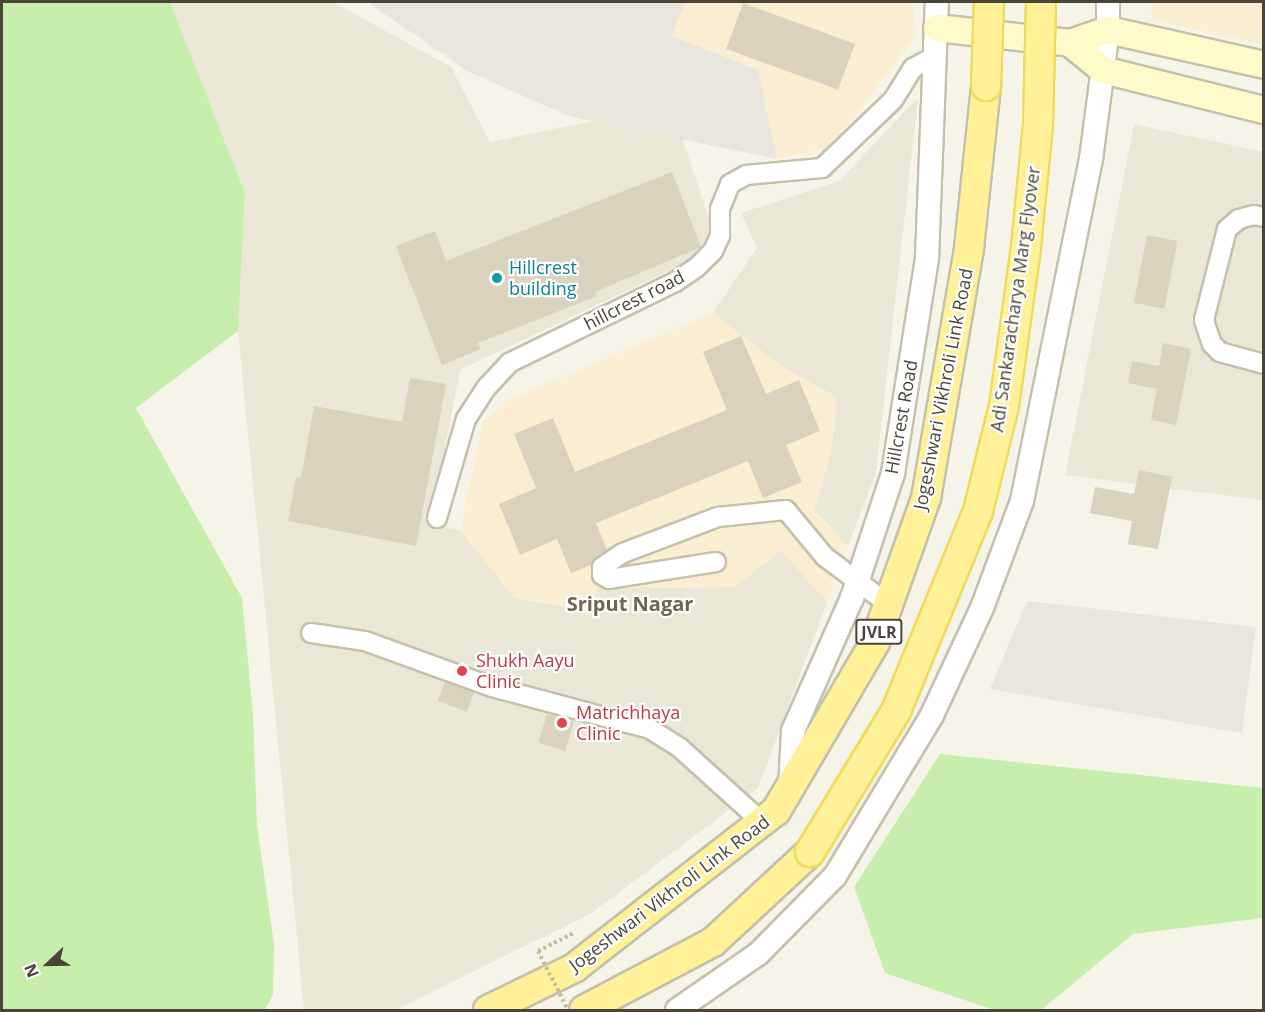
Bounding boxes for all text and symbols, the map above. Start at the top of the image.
street label: Adi Sankaracharya Marg Flyover [986,165,1044,433]
place label: Hillcrest building [509,257,577,300]
street label: hillcrest road [580,265,688,335]
street label: Jogeshwari Vikhroli Link Road [909,266,977,512]
marker: Hillcrest building [490,271,504,285]
street label: Hillcrest Road [880,358,922,476]
district label: Sriput Nagar [567,591,693,615]
road number: JVLR [855,619,903,645]
place label: Shukh Aayu Clinic [476,650,575,692]
marker: Shukh Aayu Clinic [453,662,471,680]
place label: Matrichhaya Clinic [576,702,680,744]
marker: Matrichhaya Clinic [553,714,571,732]
street label: Jogeshwari Vikhroli Link Road [564,811,774,975]
north arrow [18,934,78,994]
text: N [19,961,44,981]

